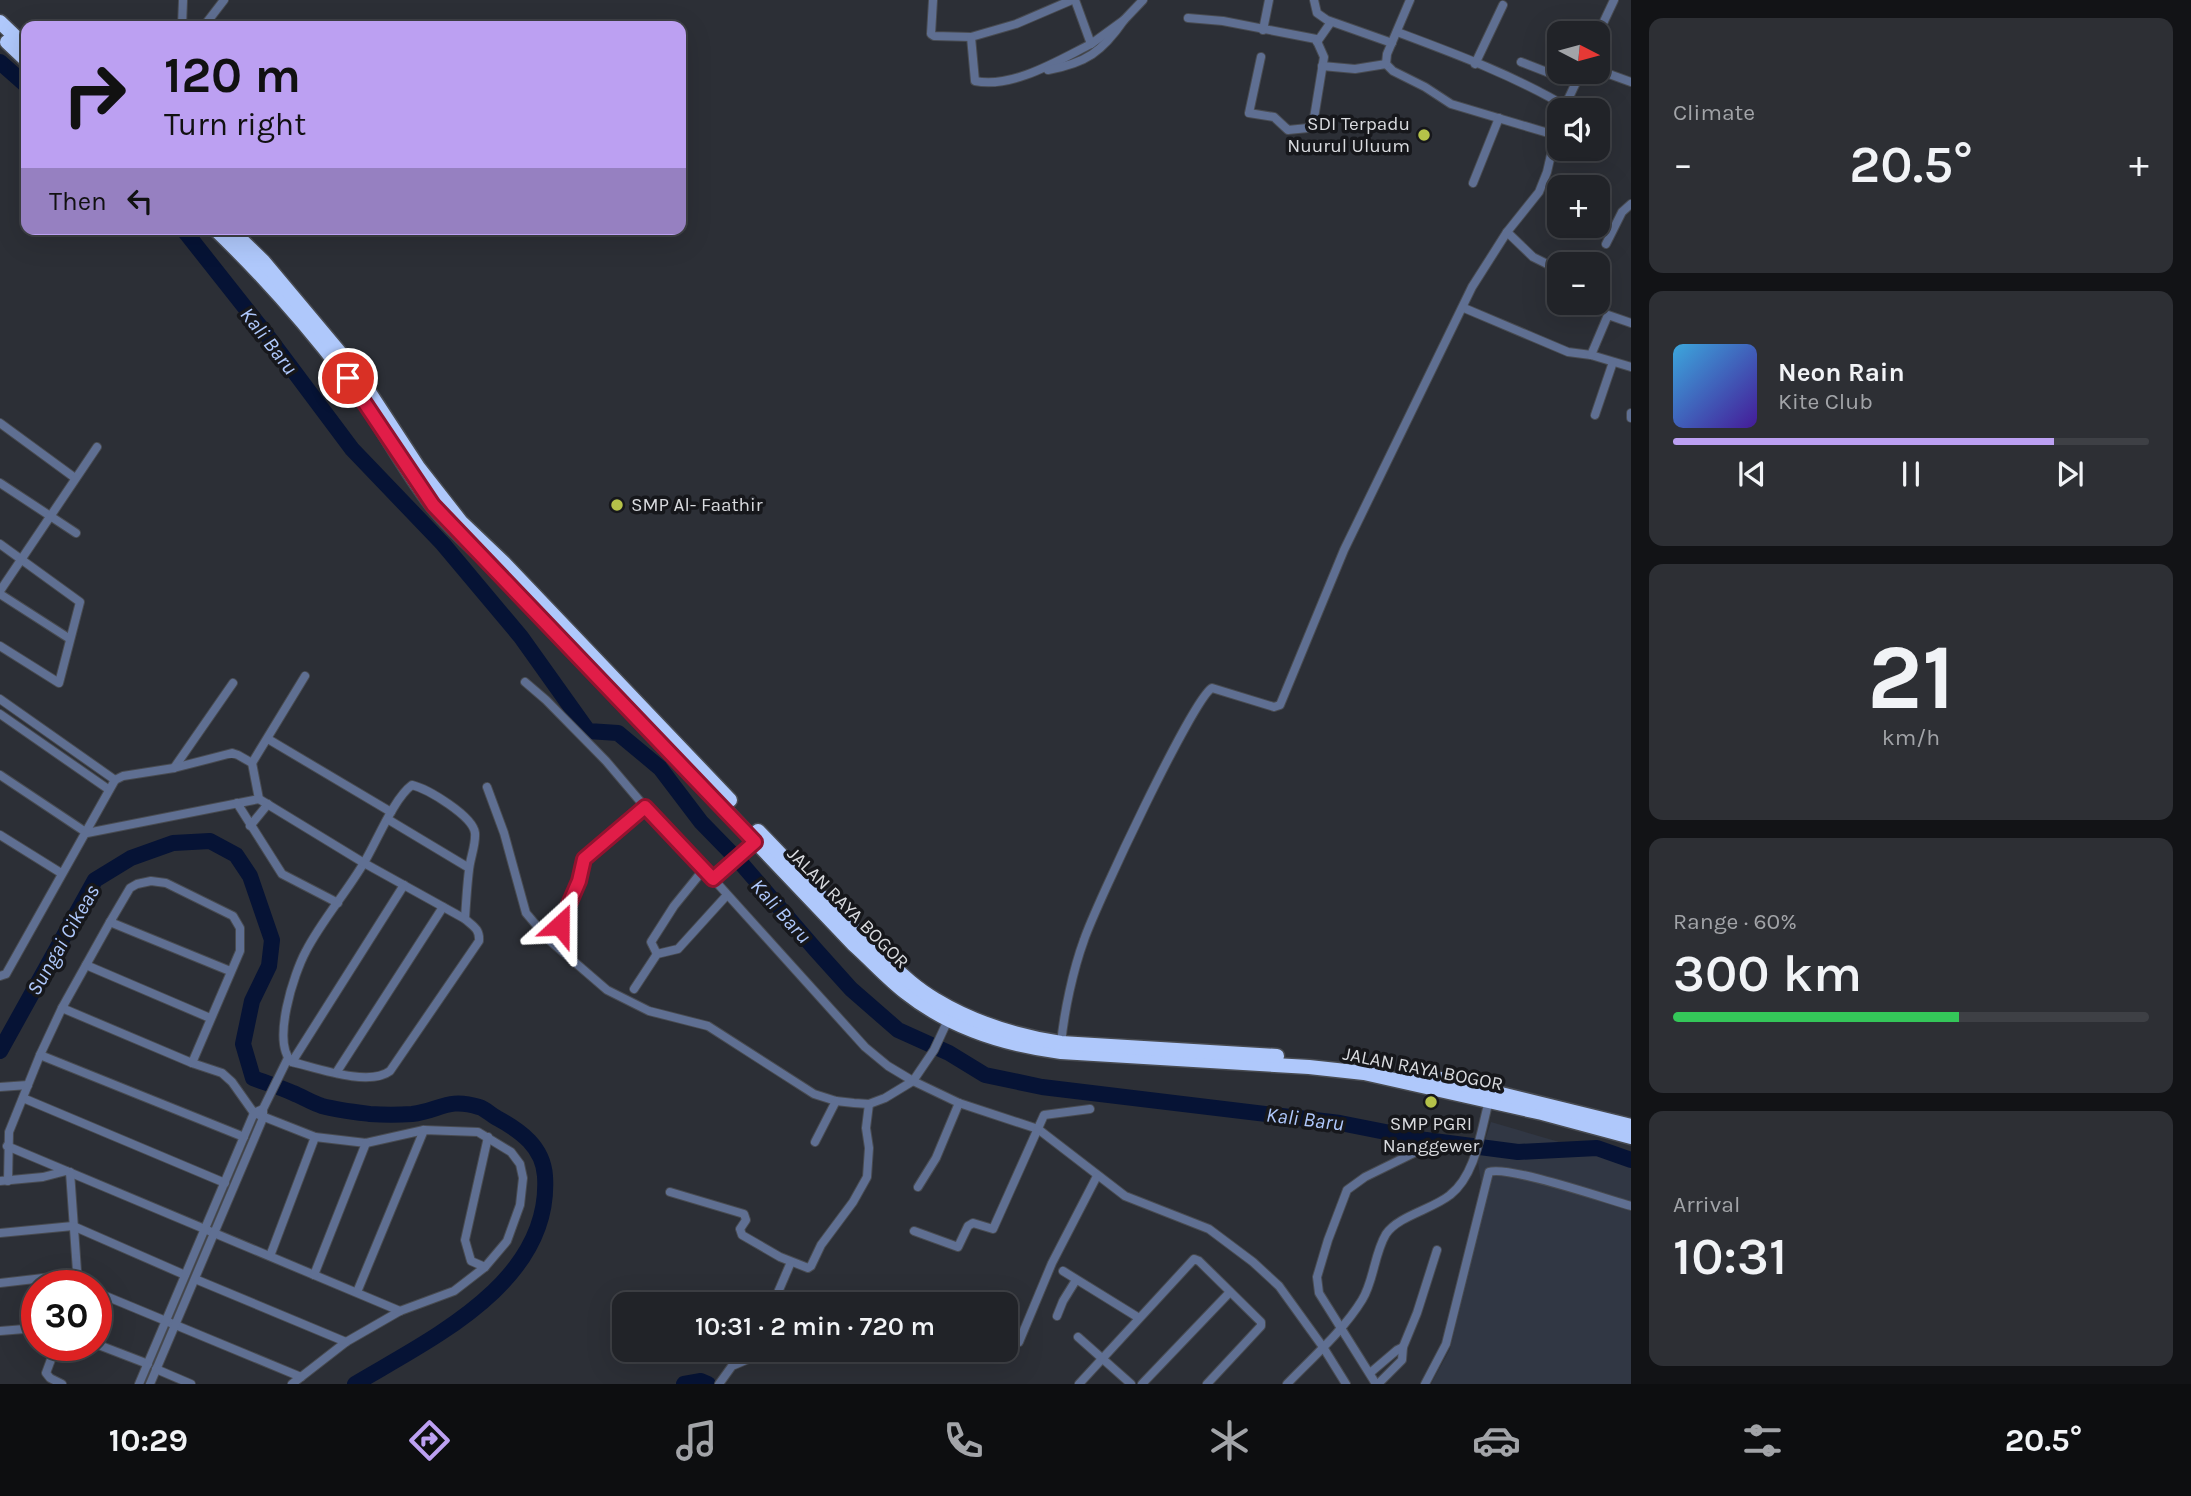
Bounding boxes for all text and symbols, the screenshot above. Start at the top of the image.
north arrow [1547,21,1610,84]
map controls [1547,21,1610,315]
text: 120 m [164,47,301,104]
icon: right [49,49,140,140]
button: sound [1547,98,1610,161]
text: Climate [1673,99,1755,126]
text: Turn right [164,106,306,143]
place label: SDI Terpadu Nuurul Uluum [1287,113,1410,157]
marker: SDI Terpadu Nuurul Uluum [1416,127,1432,143]
text: 20.5° [1849,134,1973,195]
text: − [1673,142,1693,187]
text: + [2129,142,2149,187]
button: + [1547,175,1610,238]
icon: left [121,182,159,220]
text: Then [49,186,107,217]
button: − [1547,252,1610,315]
water label: Kali Baru [235,303,303,379]
pin [318,348,378,408]
text: Neon Rain [1778,357,1905,388]
icon: arrive [329,359,367,397]
text: Kite Club [1778,388,1873,415]
icon: previous [1733,455,1771,493]
icon: pause [1892,455,1930,493]
icon: next [2051,455,2089,493]
place label: SMP Al- Faathir [631,494,763,516]
marker: SMP Al- Faathir [609,497,625,513]
text: 21 [1867,625,1955,731]
text: km/h [1882,724,1940,751]
street label: JALAN RAYA BOGOR [783,843,913,973]
water label: Kali Baru [746,874,816,948]
water label: Sungai Cikeas [22,880,104,1000]
position arrow [523,888,597,962]
text: Range · 60% [1673,908,1797,935]
text: 300 km [1673,943,1862,1004]
street label: JALAN RAYA BOGOR [1341,1043,1505,1095]
marker: SMP PGRI Nanggewer [1423,1094,1439,1110]
water label: Kali Baru [1265,1102,1345,1136]
place label: SMP PGRI Nanggewer [1383,1113,1479,1157]
text: Arrival [1673,1191,1740,1218]
text: 10:31 [1673,1226,1787,1287]
speed limit sign: 30 [21,1270,112,1361]
text: 10:31 · 2 min · 720 m [695,1311,935,1342]
icon: directions [405,1416,454,1465]
icon: music [672,1416,721,1465]
icon: phone [939,1416,988,1465]
icon: climate [1205,1416,1254,1465]
icon: car [1472,1416,1521,1465]
icon: filters [1738,1416,1787,1465]
text: 10:29 [109,1422,188,1459]
text: 20.5° [2005,1422,2082,1459]

